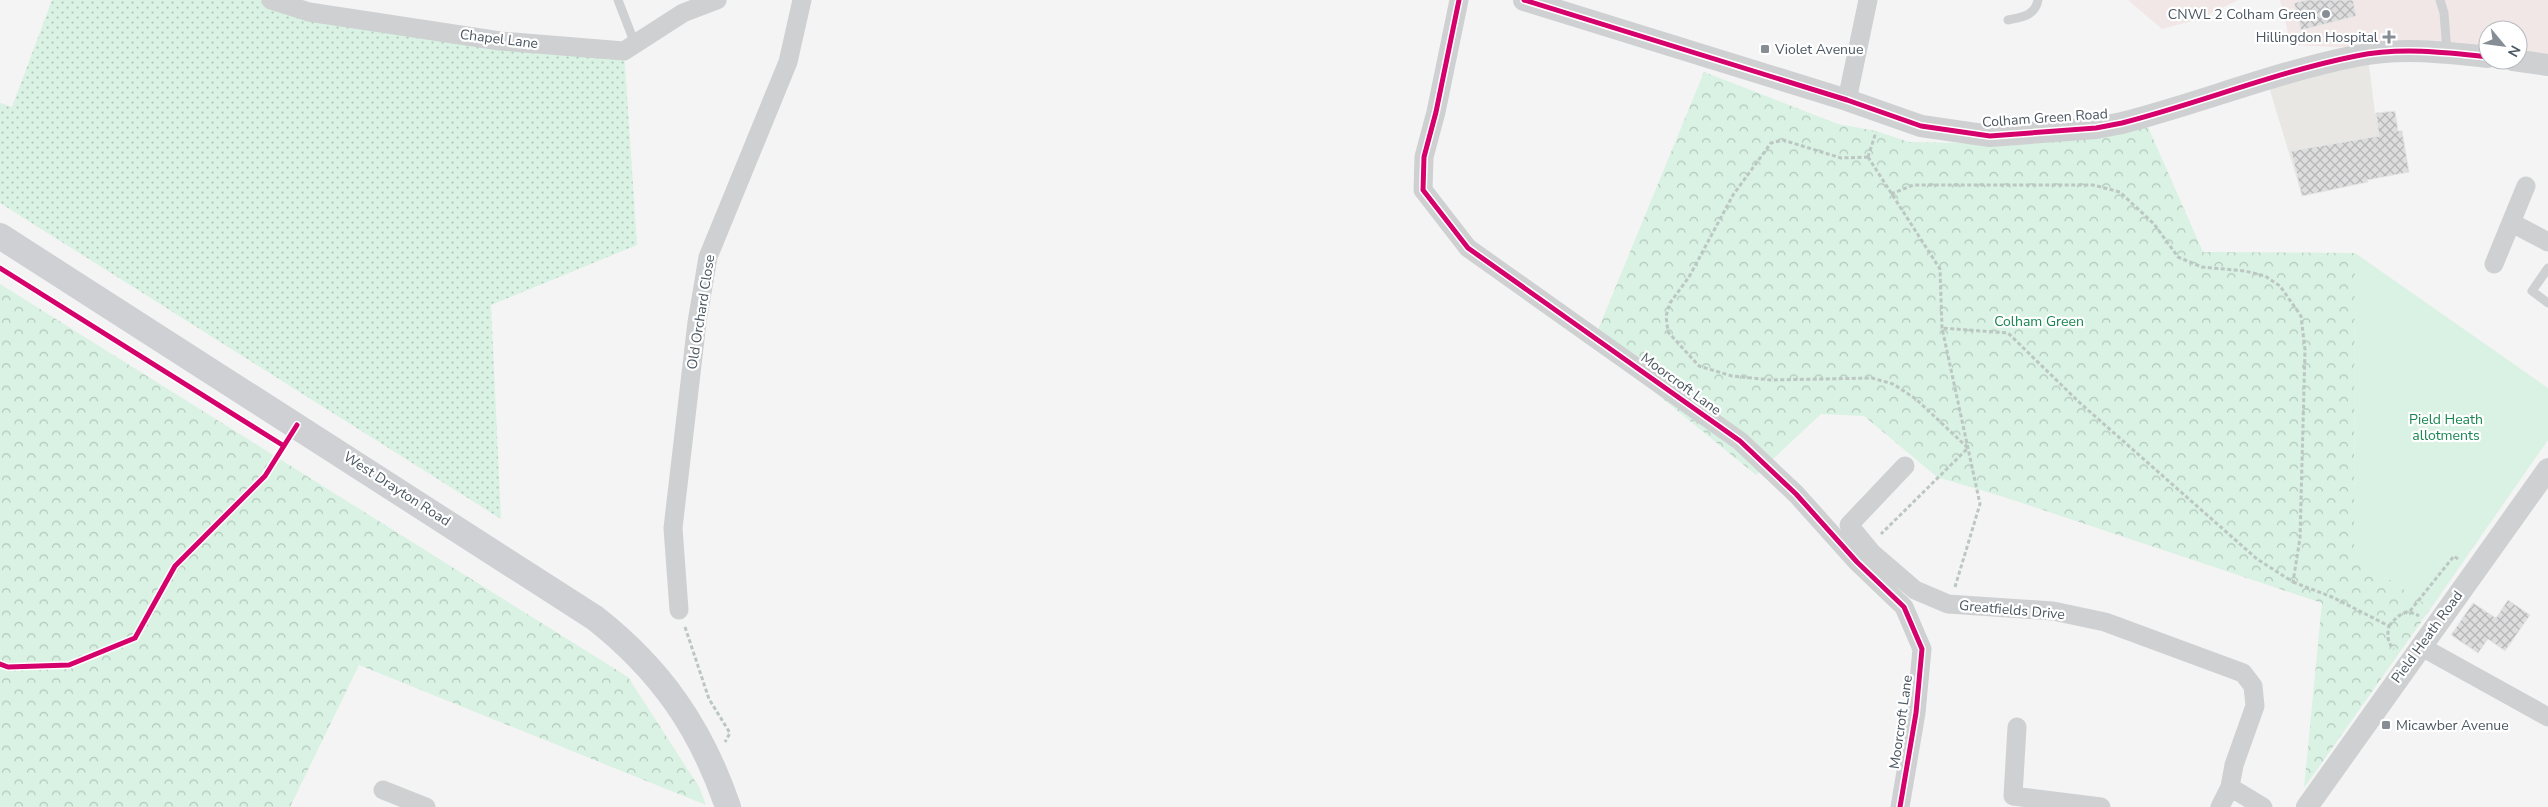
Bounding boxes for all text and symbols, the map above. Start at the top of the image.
place label: CNWL 2 Colham Green [2168,5,2316,24]
marker: CNWL 2 Colham Green [2320,8,2332,20]
north arrow [2478,20,2528,70]
street label: Chapel Lane [459,25,539,53]
place label: Hillingdon Hospital [2256,28,2379,47]
marker: Hillingdon Hospital [2382,30,2396,44]
place label: Violet Avenue [1774,40,1863,59]
text: N [2503,42,2525,60]
marker: Violet Avenue [1759,43,1771,55]
street label: Colham Green Road [1982,104,2108,132]
street label: Old Orchard Close [683,253,719,371]
park label: Colham Green [1994,312,2084,331]
street label: Moorcroft Lane [1637,348,1725,420]
park label: Pield Heath allotments [2409,410,2483,445]
street label: West Drayton Road [340,447,454,531]
street label: Pield Heath Road [2387,587,2467,687]
street label: Greatfields Drive [1958,596,2066,624]
street label: Moorcroft Lane [1885,674,1917,770]
place label: Micawber Avenue [2396,716,2509,735]
marker: Micawber Avenue [2380,719,2392,731]

